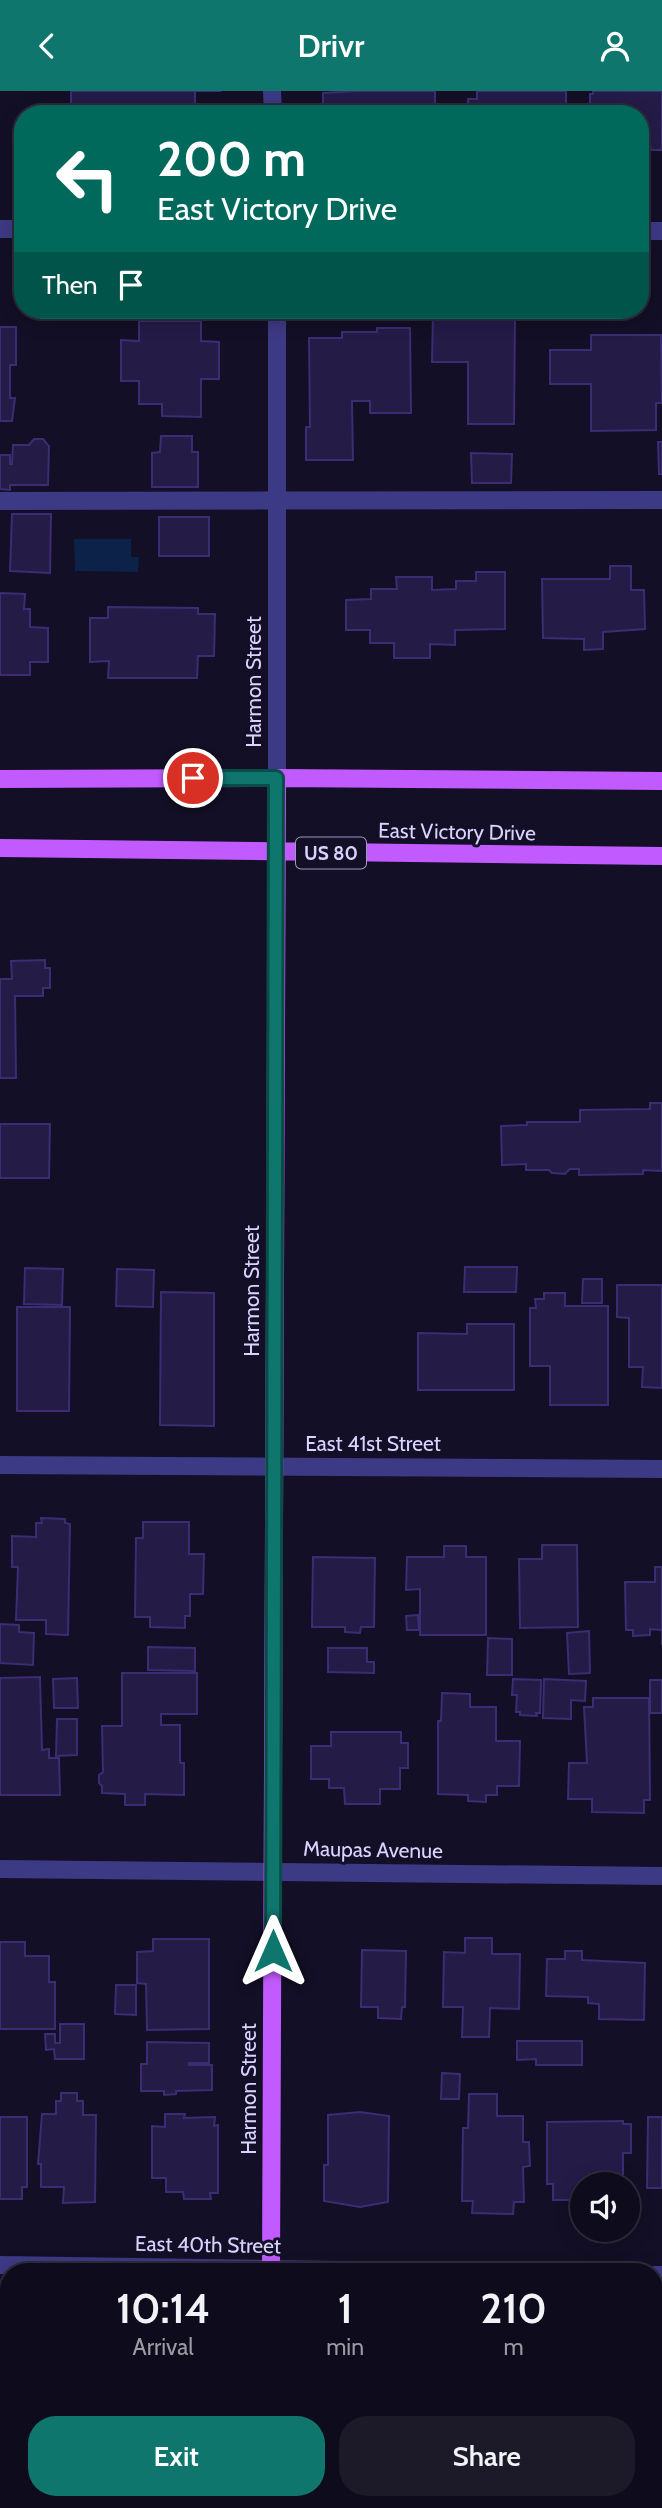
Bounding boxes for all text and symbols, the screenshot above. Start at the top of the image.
text: Drivr [298,26,364,65]
icon: back [28,27,66,65]
icon: person [596,27,634,65]
text: 200 m [157,129,306,188]
icon: left [42,133,133,224]
text: East Victory Drive [157,189,397,228]
icon: arrive [112,266,150,304]
text: Then [42,269,98,301]
street label: Harmon Street [241,616,266,748]
pin [163,748,223,808]
icon: arrive [174,759,212,797]
street label: East Victory Drive [378,818,536,845]
road number: US 80 [296,838,366,869]
street label: Harmon Street [239,1225,264,1357]
street label: East 41st Street [305,1431,441,1456]
street label: Maupas Avenue [303,1836,443,1863]
position arrow [236,1914,310,1988]
street label: Harmon Street [236,2023,261,2155]
map controls [570,2172,640,2242]
button: sound [570,2172,640,2242]
street label: East 40th Street [135,2231,281,2258]
text: 10:14 [116,2282,210,2334]
text: 1 [338,2282,353,2334]
text: 210 [480,2282,547,2334]
text: Arrival [132,2333,194,2361]
text: min [326,2333,364,2361]
text: m [503,2333,524,2361]
button: Exit [28,2416,325,2496]
button: Share [339,2416,635,2496]

